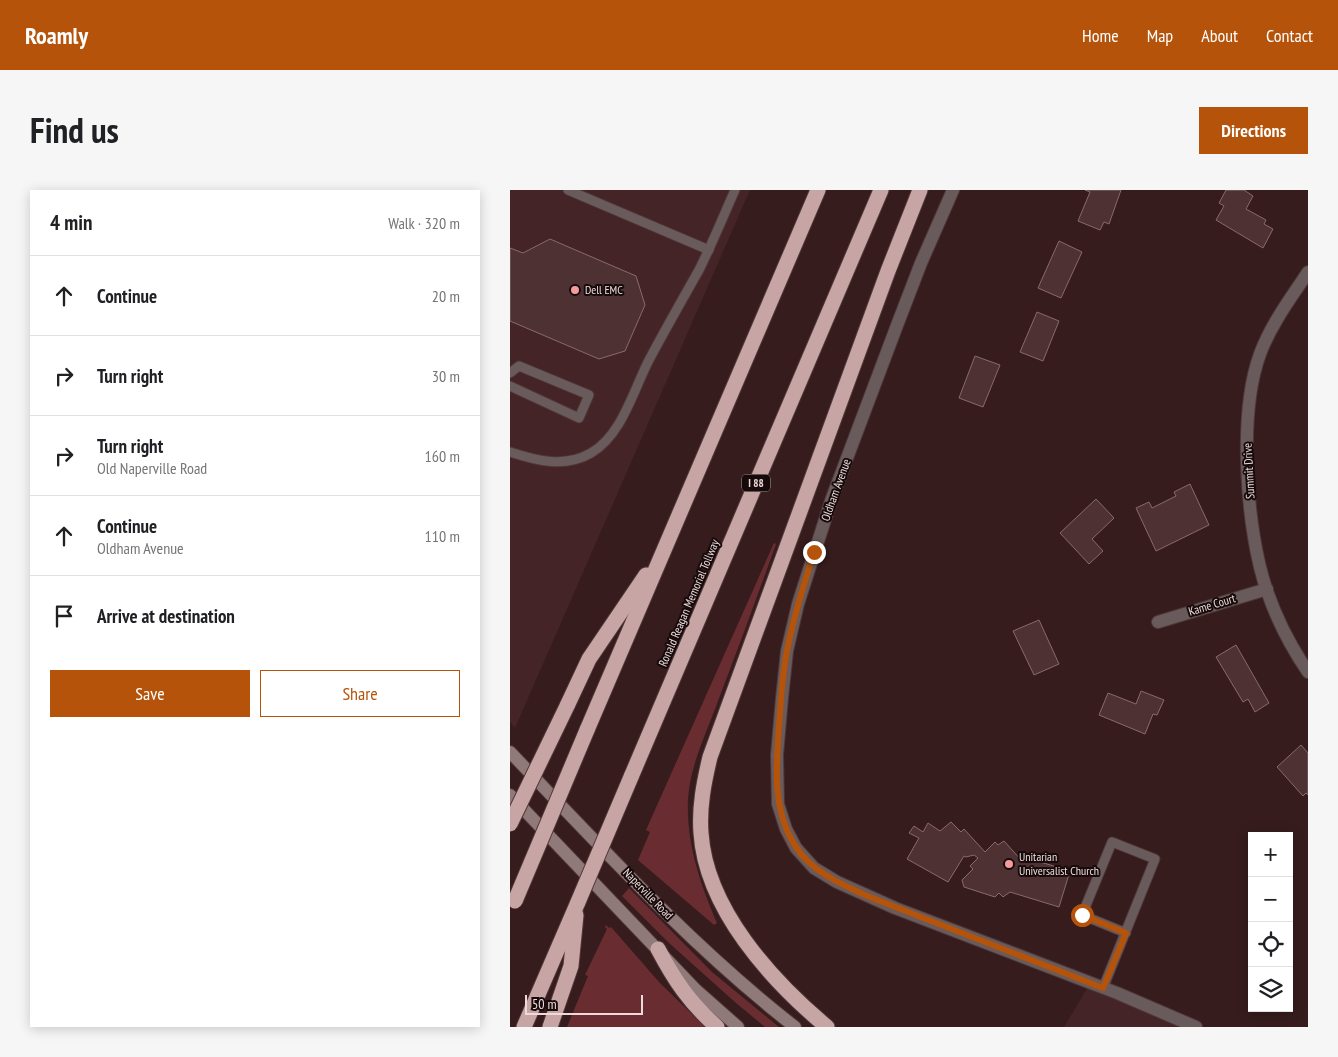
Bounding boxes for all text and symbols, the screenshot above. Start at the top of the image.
text: Roamly [25,20,88,51]
text: Home [1082,24,1119,47]
text: Map [1147,24,1173,47]
text: About [1201,24,1238,47]
text: Contact [1266,24,1313,47]
text: Find us [30,107,119,153]
button: Directions [1199,107,1308,154]
text: 4 min [50,209,92,236]
text: Walk · 320 m [388,213,460,233]
icon: ahead [50,282,78,310]
place label: Dell EMC [585,282,623,297]
text: Continue [97,284,157,308]
marker: Dell EMC [569,284,581,296]
text: 20 m [432,286,460,306]
icon: right [50,362,78,390]
text: Turn right [97,364,163,388]
text: 30 m [432,366,460,386]
text: Turn right [97,434,163,458]
icon: right [50,442,78,470]
street label: Summit Drive [1240,443,1257,499]
text: 160 m [425,446,460,466]
street label: Oldham Avenue [817,457,854,523]
text: Old Naperville Road [97,458,207,478]
road number: I 88 [742,474,770,492]
text: Continue [97,514,157,538]
icon: ahead [50,522,78,550]
text: 110 m [425,526,460,546]
street label: Ronald Reagan Memorial Tollway [655,537,722,669]
text: Oldham Avenue [97,538,184,558]
route end [803,541,826,564]
street label: Kame Court [1187,590,1238,619]
icon: arrive [50,602,78,630]
text: Arrive at destination [97,604,235,628]
button: Save [50,670,250,717]
button: Share [260,670,460,717]
map controls [1248,832,1293,1012]
button: + [1248,832,1293,877]
place label: Unitarian Universalist Church [1019,849,1099,878]
marker: Unitarian Universalist Church [1003,858,1015,870]
street label: Naperville Road [620,865,677,922]
button: − [1248,877,1293,922]
route start [1071,904,1094,927]
button: locate [1248,922,1293,967]
button: layers [1248,967,1293,1012]
scale bar [525,992,642,1015]
text: 50 m [532,995,557,1013]

